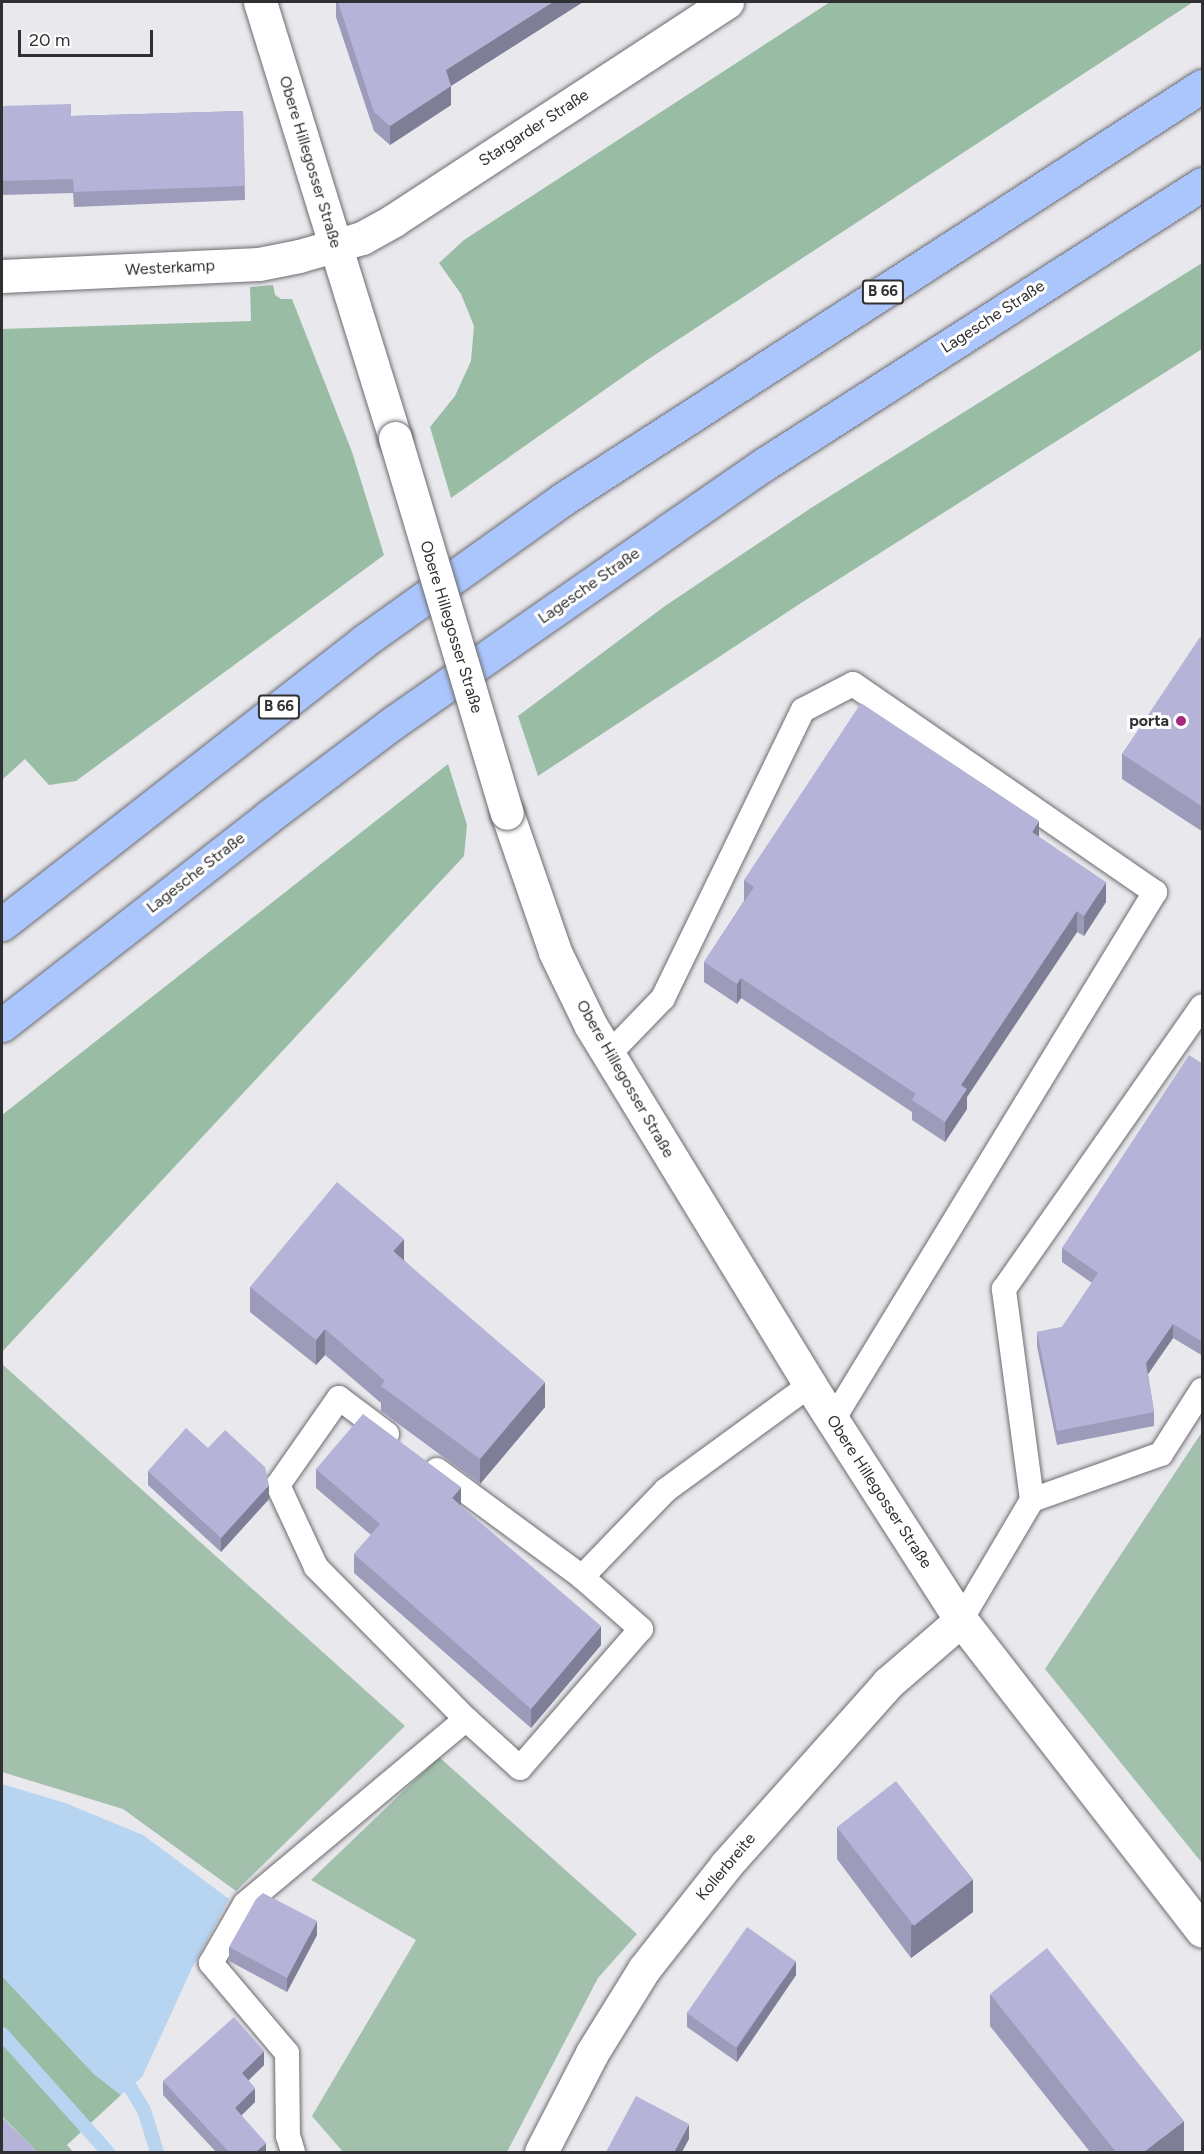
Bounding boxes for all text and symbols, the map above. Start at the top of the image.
scale bar [21,18,156,56]
text: 20 m [29,29,70,51]
street label: Obere Hillegosser Straße [275,74,345,250]
street label: Stargarder Straße [476,85,592,171]
street label: Westerkamp [125,256,215,280]
street label: Lagesche Straße [938,276,1048,358]
road number: B 66 [860,280,906,304]
street label: Obere Hillegosser Straße [416,539,486,715]
street label: Lagesche Straße [535,544,643,628]
road number: B 66 [256,695,302,719]
place label: porta [1129,711,1169,731]
marker: porta [1174,714,1188,728]
street label: Lagesche Straße [143,829,249,917]
street label: Obere Hillegosser Straße [572,997,678,1161]
street label: Obere Hillegosser Straße [822,1412,936,1572]
street label: Kollerbreite [692,1829,760,1905]

